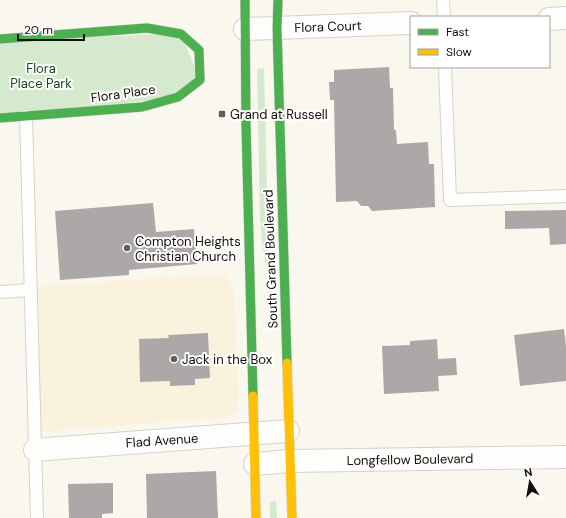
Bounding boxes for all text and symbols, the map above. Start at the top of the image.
scale bar [18,16,84,42]
legend [410,16,550,68]
street label: Flora Court [294,17,362,36]
text: 20 m [24,22,53,38]
text: Fast [446,24,469,40]
text: Slow [446,44,472,60]
park label: Flora Place Park [10,60,72,92]
street label: Flora Place [90,81,157,106]
place label: Grand at Russell [230,106,328,123]
marker: Grand at Russell [217,109,227,119]
street label: South Grand Boulevard [260,189,281,329]
place label: Compton Heights Christian Church [135,233,241,265]
marker: Compton Heights Christian Church [122,243,132,253]
place label: Jack in the Box [182,351,273,368]
marker: Jack in the Box [169,354,179,364]
street label: Flad Avenue [125,429,199,452]
street label: Longfellow Boulevard [347,450,473,469]
north arrow [510,462,550,502]
text: N [523,465,533,480]

